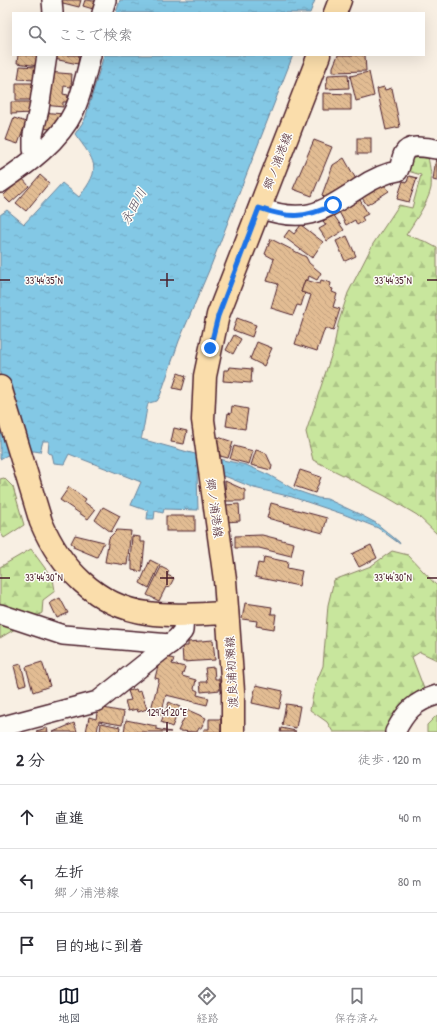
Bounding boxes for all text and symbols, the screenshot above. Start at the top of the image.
search box [12,12,425,56]
icon: search [26,23,48,45]
text: ここで検索 [58,24,133,45]
street label: 郷ノ浦港線 [258,130,296,192]
water label: 永田川 [116,185,150,227]
route start [324,196,342,214]
text: 33°44'35"N [25,274,63,287]
text: 33°44'35"N [374,274,412,287]
route end [201,339,219,357]
street label: 郷ノ浦港線 [202,477,228,539]
text: 33°44'30"N [25,571,63,584]
text: 33°44'30"N [374,571,412,584]
street label: 渡良浦初瀬線 [221,636,241,708]
text: 129°41'20"E [147,706,188,719]
text: 2 分 [16,748,45,771]
text: 徒歩 · 120 m [358,750,421,768]
icon: ahead [16,806,38,828]
text: 直進 [54,807,84,828]
text: 40 m [398,808,421,826]
text: 左折 [54,861,84,882]
icon: left [16,870,38,892]
text: 80 m [398,872,421,890]
text: 郷ノ浦港線 [54,883,119,901]
icon: arrive [16,934,38,956]
text: 目的地に到着 [54,935,144,956]
tab: 地図 [58,985,80,1025]
tab: 経路 [196,985,218,1025]
tab: 保存済み [335,985,379,1025]

